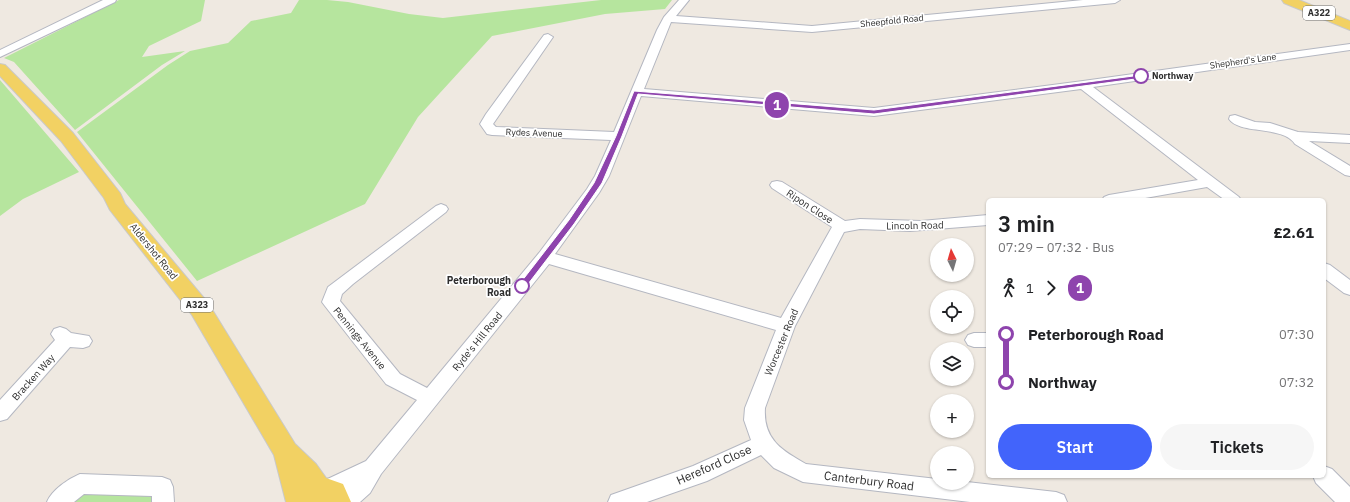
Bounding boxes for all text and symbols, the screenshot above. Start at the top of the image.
road number: A322 [1303,6,1335,20]
street label: Sheepfold Road [860,12,924,29]
street label: Shepherd's Lane [1209,50,1277,71]
marker: Northway [1133,68,1149,84]
place label: Northway [1152,70,1194,81]
line badge: 1 [764,92,790,118]
text: 1 [773,96,781,114]
street label: Rydes Avenue [505,126,563,139]
street label: Ripon Close [784,186,836,227]
text: 3 min [998,209,1055,238]
street label: Lincoln Road [886,218,944,233]
street label: Aldershot Road [127,220,180,282]
text: £2.61 [1274,223,1314,242]
north arrow [930,238,974,282]
map controls [930,238,974,490]
text: 07:29 – 07:32 · Bus [998,239,1114,256]
place label: Peterborough Road [447,274,511,299]
icon: walk [998,277,1020,299]
icon: forward [1040,277,1062,299]
marker: Peterborough Road [514,278,530,294]
text: 1 [1076,279,1084,297]
text: 1 [1026,280,1034,297]
button: locate [930,290,974,334]
road number: A323 [181,298,213,312]
street label: Pennings Avenue [330,304,389,373]
street label: Worcester Road [762,307,801,378]
street label: Ryde's Hill Road [450,309,505,374]
text: Peterborough Road [1028,325,1164,344]
text: 07:30 [1279,326,1314,343]
button: layers [930,342,974,386]
street label: Bracken Way [9,351,58,403]
text: Northway [1028,373,1097,392]
text: 07:32 [1279,374,1314,391]
button: + [930,394,974,438]
button: Start [998,424,1152,470]
button: Tickets [1160,424,1314,470]
street label: Hereford Close [674,441,754,488]
button: − [930,446,974,490]
street label: Canterbury Road [823,468,915,493]

